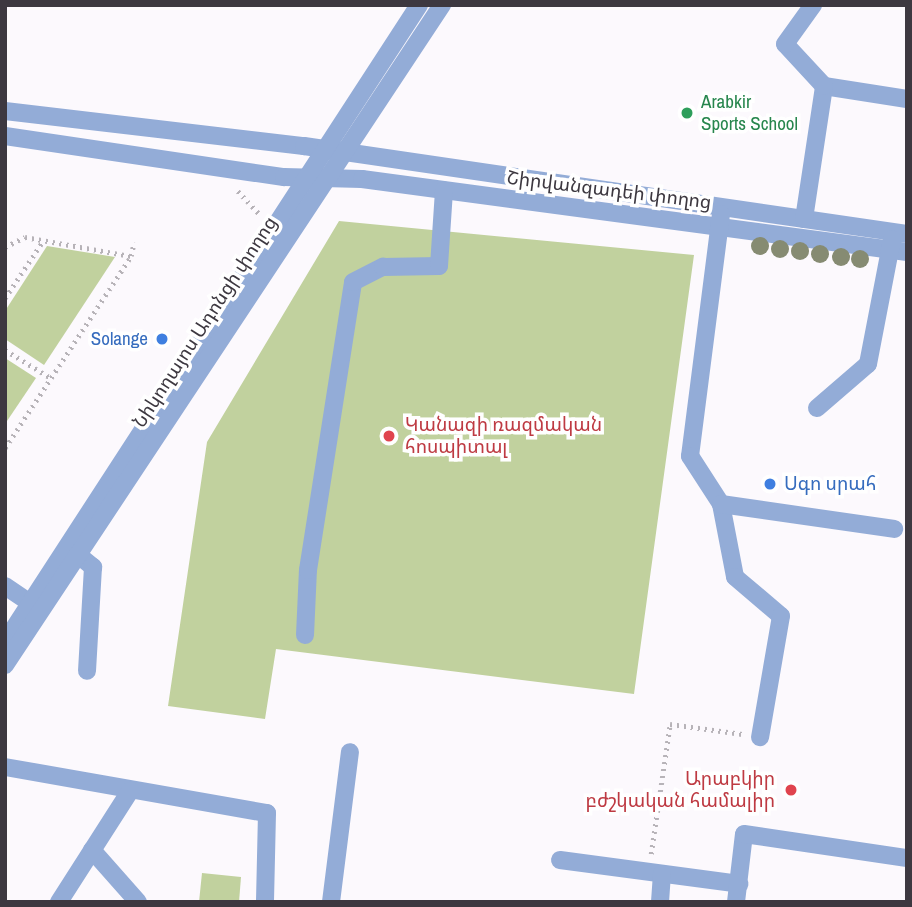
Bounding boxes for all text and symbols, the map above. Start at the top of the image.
place label: Arabkir Sports School [701,91,798,135]
marker: Arabkir Sports School [679,105,695,121]
street label: Շիրվանզադեի փողոց [505,166,713,214]
street label: Նիկողայոս Ադոնցի փողոց [128,212,282,432]
place label: Solange [91,328,148,350]
marker: Solange [154,331,170,347]
place label: Կանազի ռազմական հոսպիտալ [405,414,602,458]
marker: Կանազի ռազմական հոսպիտալ [379,426,399,446]
place label: Սգո սրահ [784,473,876,495]
marker: Սգո սրահ [762,476,778,492]
place label: Արաբկիր բժշկական համալիր [586,768,775,812]
marker: Արաբկիր բժշկական համալիր [781,780,801,800]

